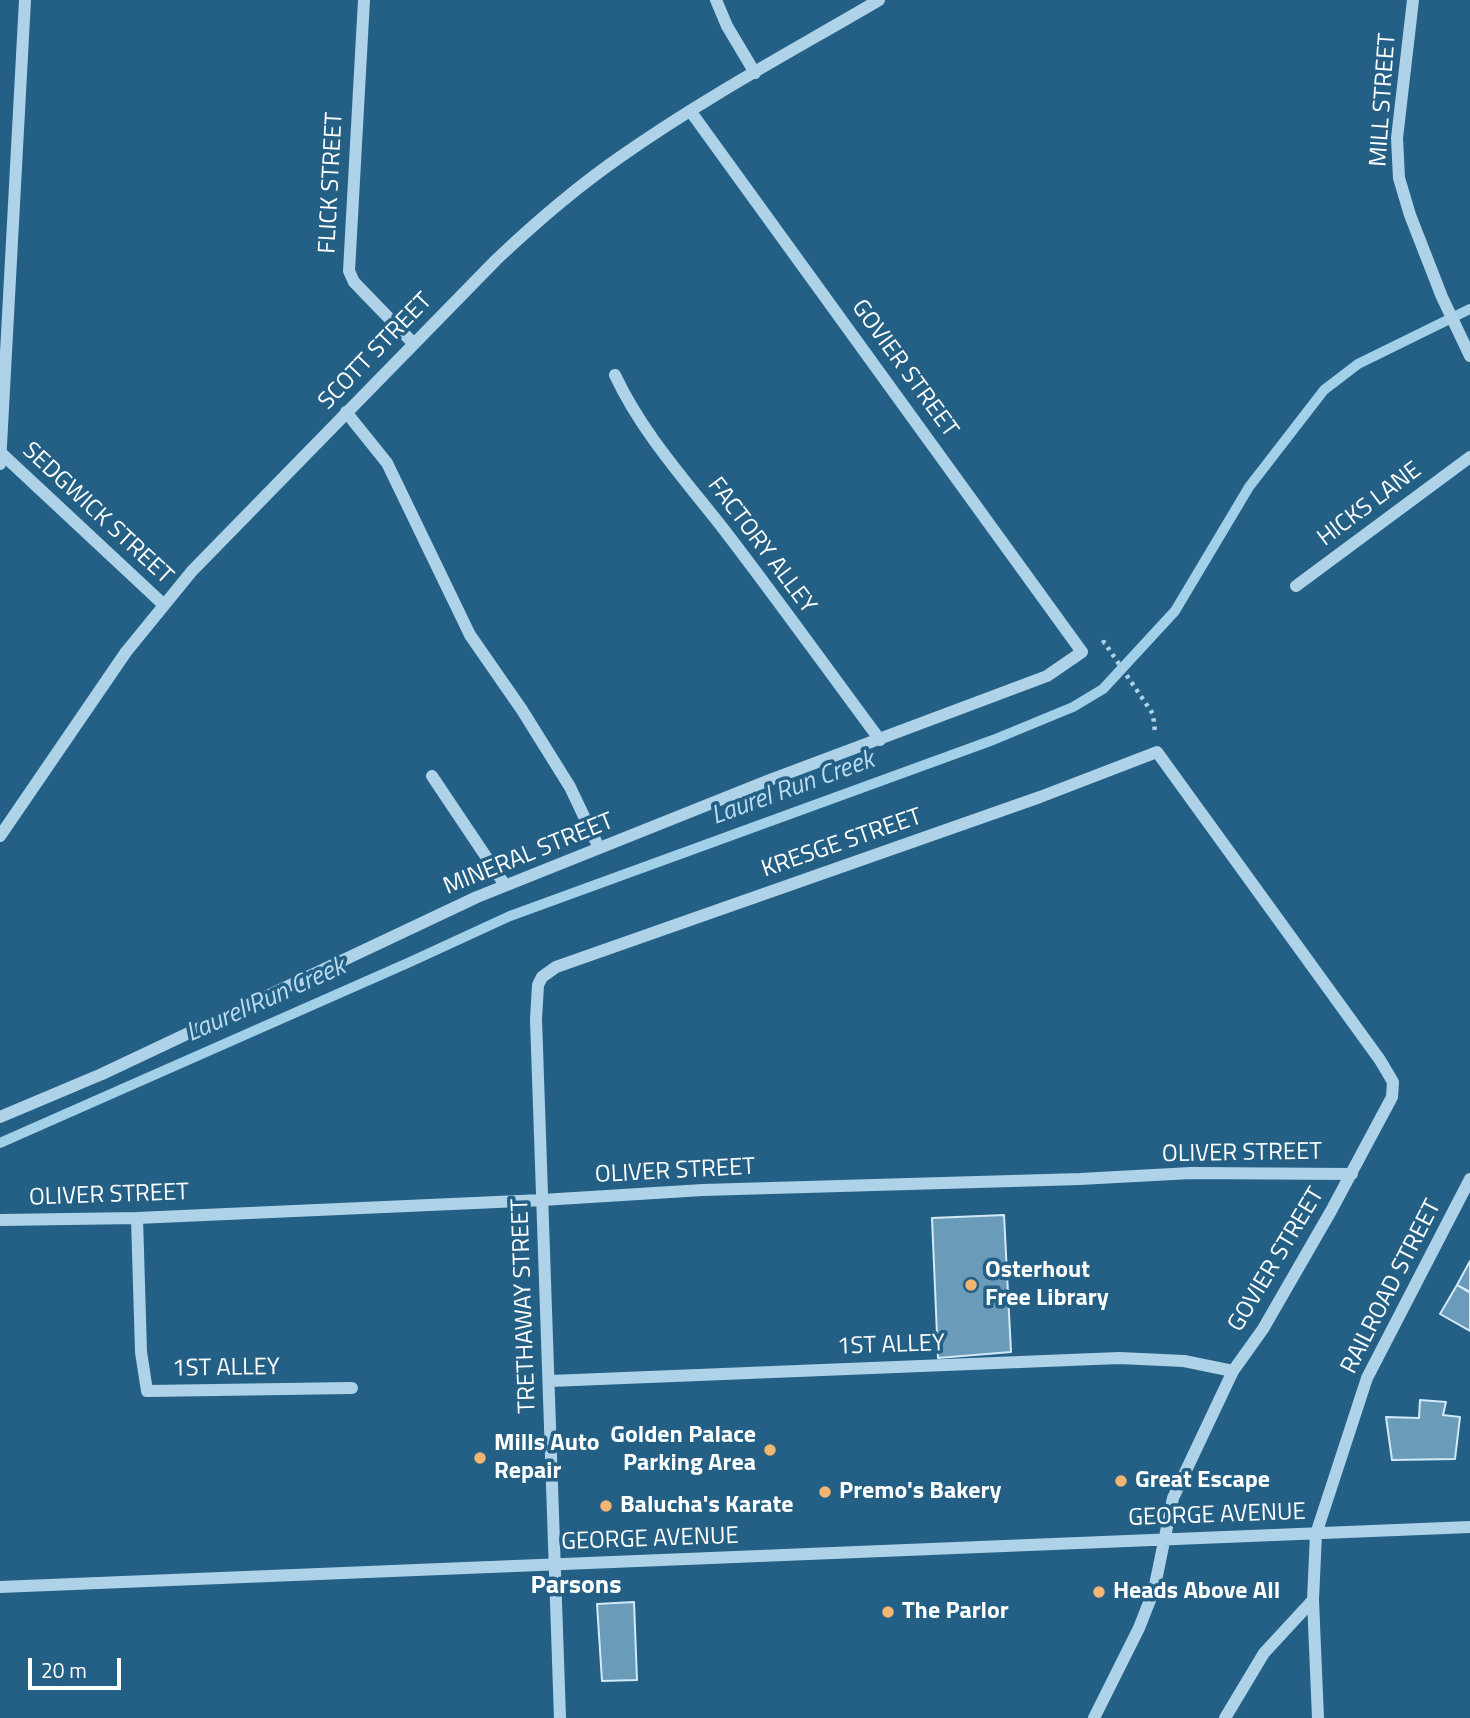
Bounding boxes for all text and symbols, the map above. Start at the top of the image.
street label: MILL STREET [1365,32,1403,168]
street label: FLICK STREET [314,112,350,254]
street label: SCOTT STREET [313,288,439,416]
street label: GOVIER STREET [844,295,964,443]
street label: SEDGWICK STREET [16,437,178,591]
street label: HICKS LANE [1312,457,1428,553]
street label: FACTORY ALLEY [701,472,821,620]
water label: Laurel Run Creek [707,745,879,833]
street label: KRESGE STREET [758,803,926,885]
street label: MINERAL STREET [440,808,618,902]
water label: Laurel Run Creek [182,952,350,1050]
street label: OLIVER STREET [1162,1138,1322,1170]
street label: OLIVER STREET [594,1153,756,1191]
street label: OLIVER STREET [28,1179,190,1213]
street label: GOVIER STREET [1223,1183,1331,1337]
street label: RAILROAD STREET [1336,1195,1448,1379]
street label: TRETHAWAY STREET [507,1198,543,1414]
place label: Osterhout Free Library [985,1257,1109,1313]
marker: Osterhout Free Library [963,1277,979,1293]
street label: 1ST ALLEY [837,1330,945,1362]
street label: 1ST ALLEY [172,1354,280,1384]
place label: Golden Palace Parking Area [610,1422,756,1478]
place label: Mills Auto Repair [494,1430,600,1486]
marker: Golden Palace Parking Area [762,1442,778,1458]
marker: Mills Auto Repair [472,1450,488,1466]
place label: Great Escape [1135,1467,1270,1495]
marker: Great Escape [1113,1473,1129,1489]
place label: Premo's Bakery [839,1478,1001,1506]
marker: Premo's Bakery [817,1484,833,1500]
place label: Balucha's Karate [620,1492,794,1520]
marker: Balucha's Karate [598,1498,614,1514]
street label: GEORGE AVENUE [1128,1499,1306,1533]
street label: GEORGE AVENUE [561,1523,739,1557]
district label: Parsons [531,1571,621,1603]
place label: Heads Above All [1113,1578,1280,1606]
marker: Heads Above All [1091,1584,1107,1600]
place label: The Parlor [902,1598,1009,1626]
marker: The Parlor [880,1604,896,1620]
scale bar [32,1644,124,1688]
text: 20 m [41,1654,87,1686]

